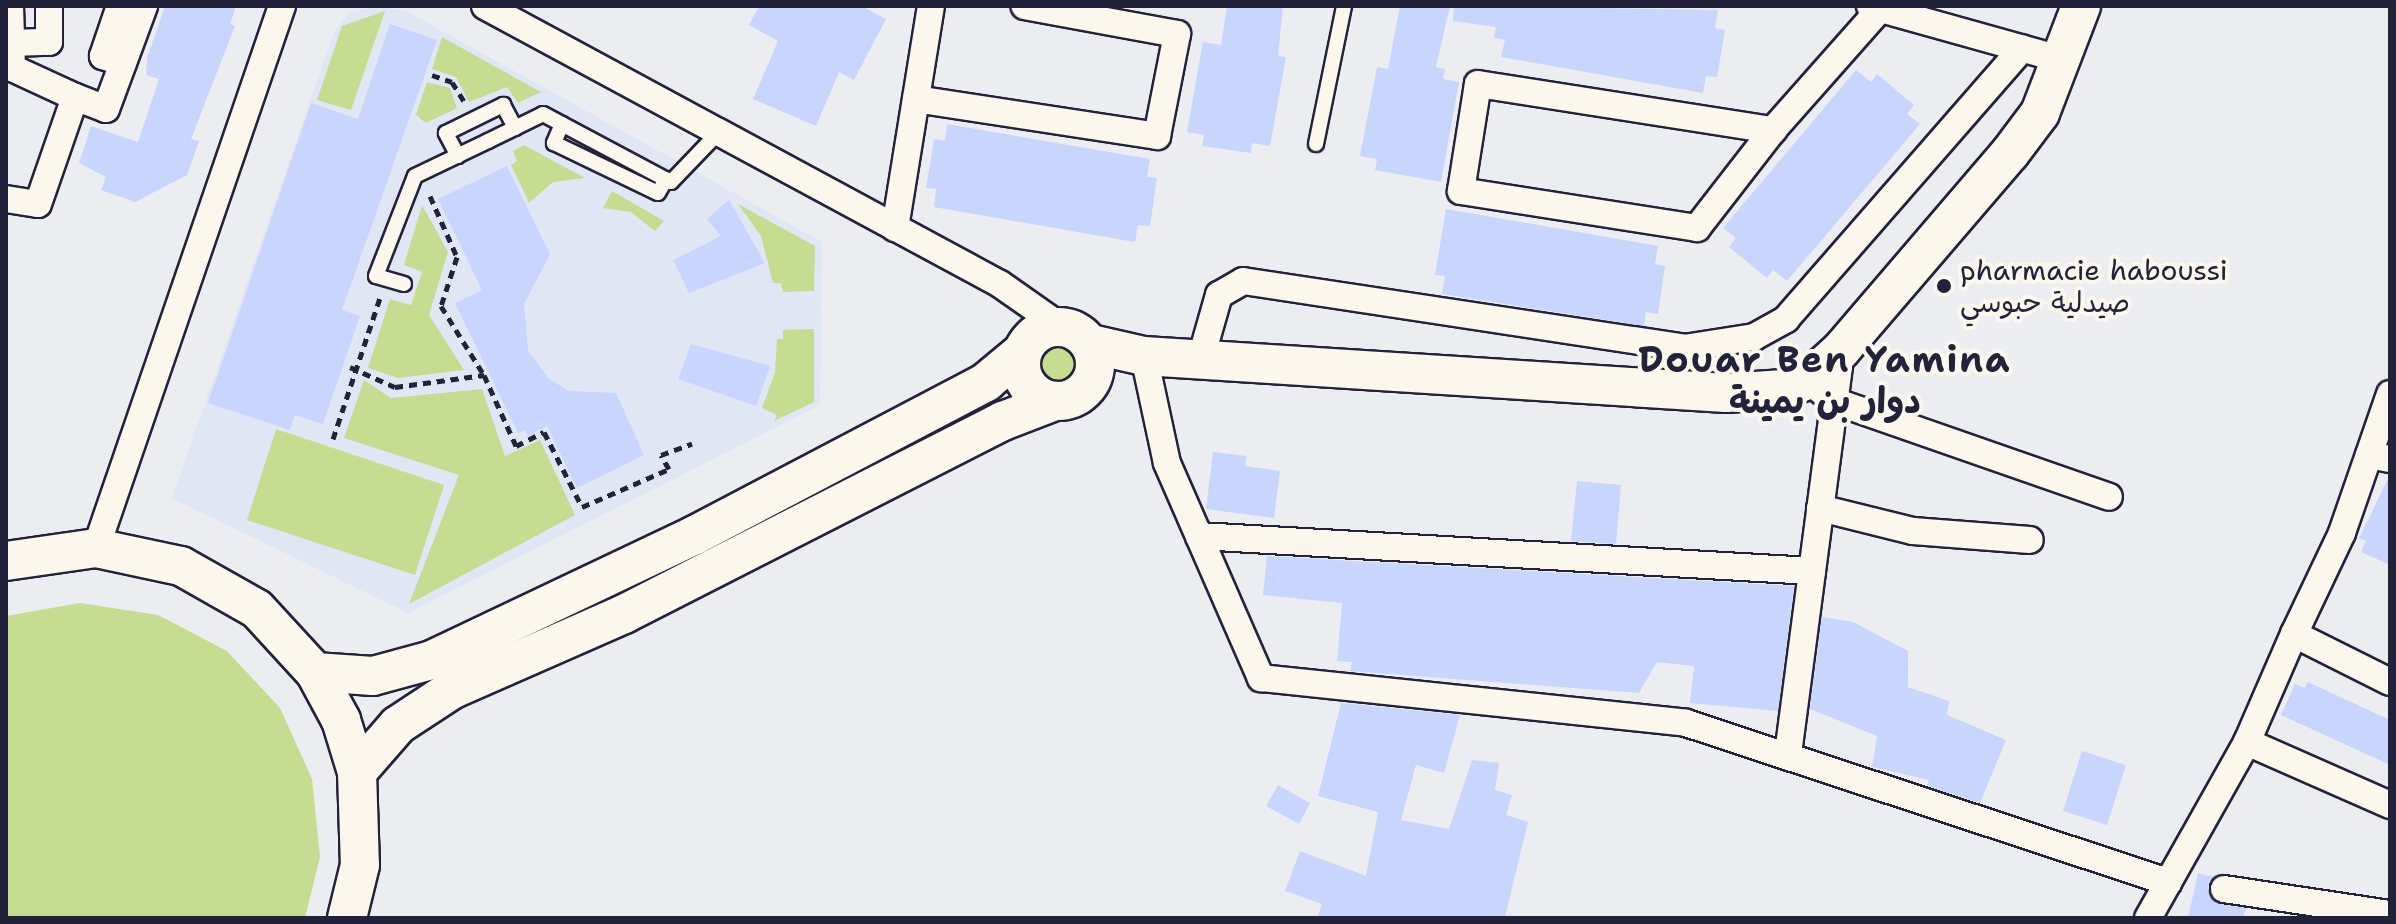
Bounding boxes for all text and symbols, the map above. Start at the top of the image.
place label: pharmacie haboussi صيدلية حبوسي [1960,253,2228,319]
marker: pharmacie haboussi صيدلية حبوسي [1935,277,1953,295]
district label: Douar Ben Yamina دوار بن يمينة [1638,337,2012,422]

